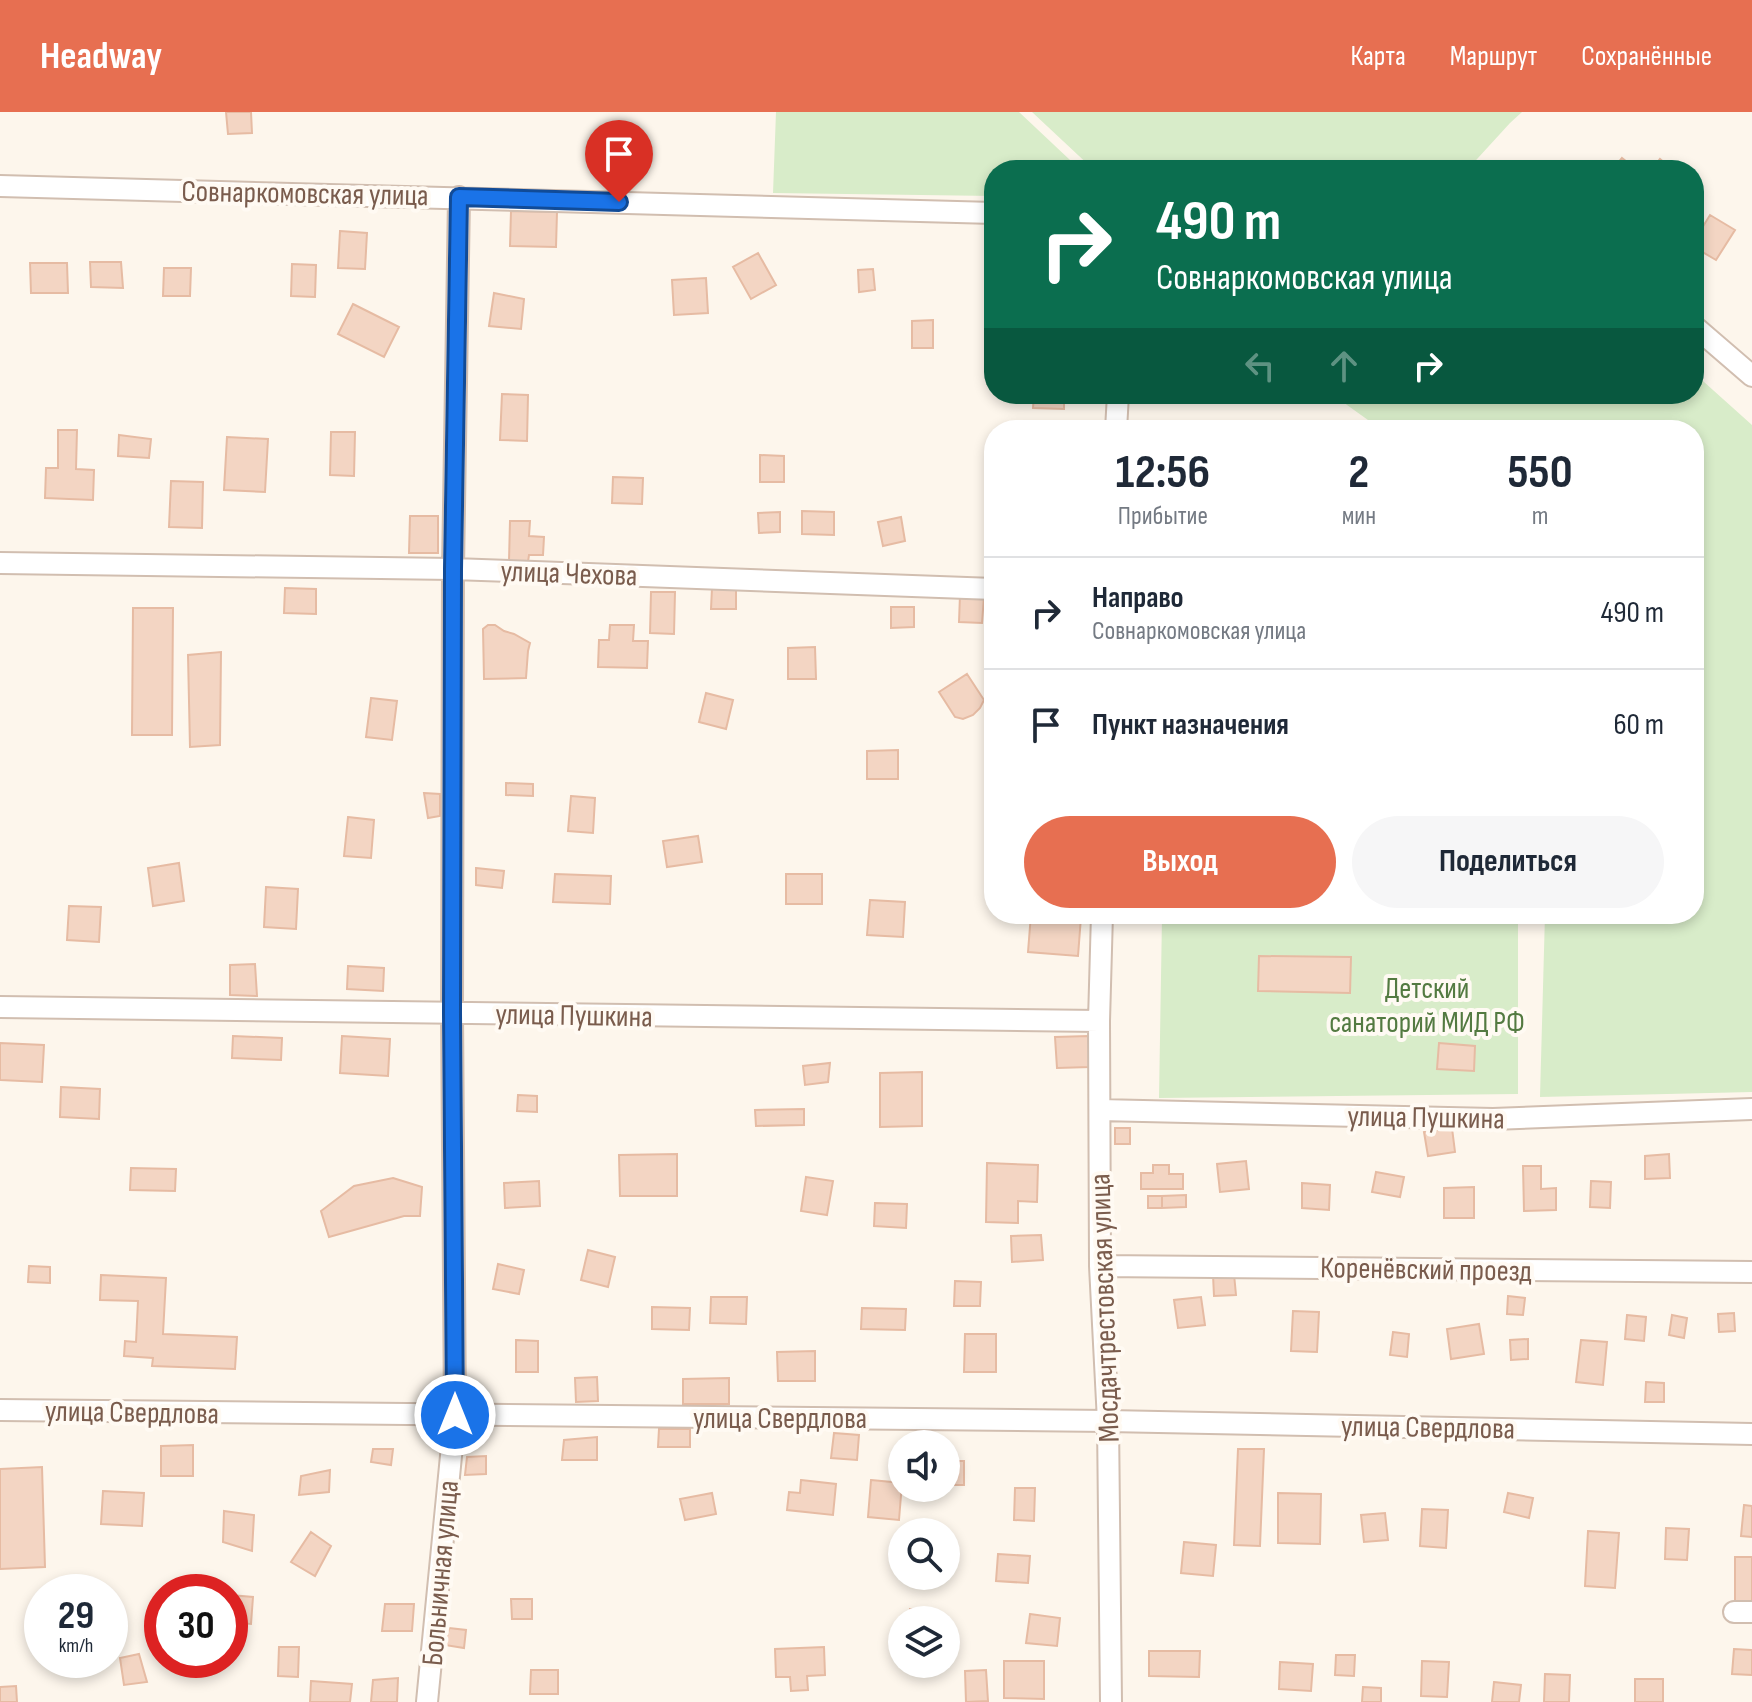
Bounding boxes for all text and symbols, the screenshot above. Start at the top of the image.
text: Headway [40,34,162,79]
text: Карта [1351,40,1406,73]
text: Маршрут [1450,40,1537,73]
text: Сохранённые [1581,40,1712,73]
pin [585,120,653,202]
icon: arrive [597,132,641,176]
street label: Совнаркомовская улица [181,174,429,214]
text: 490 m [1156,189,1281,256]
icon: right [1024,192,1128,296]
text: Совнаркомовская улица [1156,257,1453,300]
icon: left [1238,344,1282,388]
icon: ahead [1322,344,1366,388]
icon: right [1406,344,1450,388]
text: 12:56 [1115,444,1210,501]
text: 2 [1348,444,1369,501]
text: 550 [1508,444,1573,501]
text: Прибытие [1118,501,1208,532]
text: мин [1342,501,1376,532]
text: m [1532,501,1548,532]
street label: улица Чехова [500,554,638,594]
text: Направо [1092,580,1184,616]
icon: right [1024,591,1068,635]
text: 490 m [1601,595,1664,631]
text: Совнаркомовская улица [1092,616,1306,647]
icon: arrive [1024,703,1068,747]
text: Пункт назначения [1092,707,1289,743]
text: 60 m [1613,707,1664,743]
button: Выход [1024,816,1336,908]
button: Поделиться [1352,816,1664,908]
park label: Детский санаторий МИД РФ [1329,971,1525,1041]
street label: улица Пушкина [495,997,653,1035]
street label: улица Пушкина [1347,1099,1505,1137]
street label: Мосдачтрестовская улица [1082,1173,1128,1443]
street label: Коренёвский проезд [1320,1250,1533,1290]
position arrow [413,1373,497,1457]
street label: улица Свердлова [45,1393,219,1433]
street label: улица Свердлова [693,1401,867,1437]
street label: улица Свердлова [1341,1408,1515,1448]
map controls [888,1430,960,1678]
button: sound [888,1430,960,1502]
street label: Больничная улица [415,1479,467,1667]
button: search [888,1518,960,1590]
speed limit sign: 30 [144,1574,248,1678]
text: 29 [58,1592,94,1640]
button: layers [888,1606,960,1678]
text: km/h [59,1634,93,1658]

